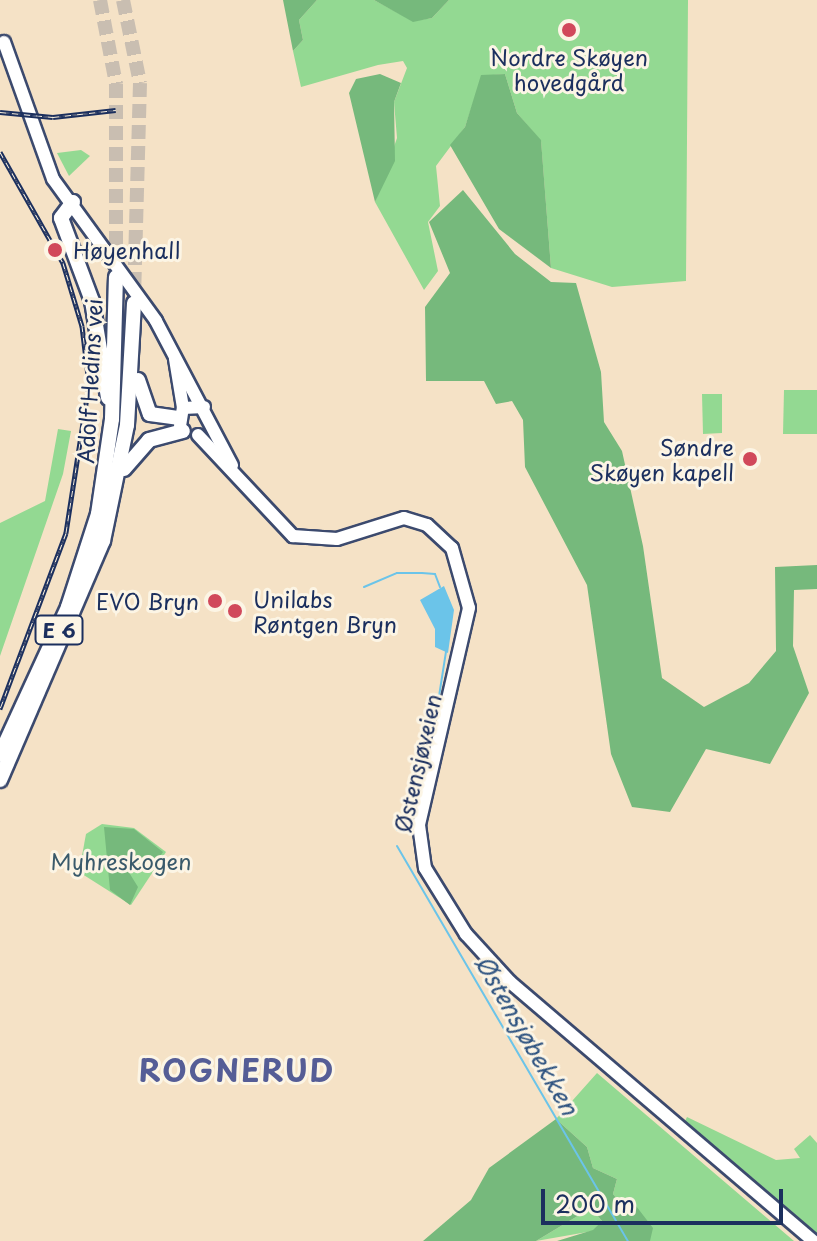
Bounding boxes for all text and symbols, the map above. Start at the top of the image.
marker: Nordre Skøyen hovedgård [560,21,578,39]
place label: Nordre Skøyen hovedgård [490,43,648,94]
place label: Høyenhall [73,237,180,263]
marker: Høyenhall [44,239,66,261]
street label: Adolf Hedins vei [71,296,107,466]
place label: Søndre Skøyen kapell [587,433,734,484]
marker: Søndre Skøyen kapell [741,450,759,468]
place label: Unilabs Røntgen Bryn [253,585,399,636]
place label: EVO Bryn [93,588,199,614]
marker: EVO Bryn [206,592,224,610]
marker: Unilabs Røntgen Bryn [224,600,246,622]
road number: E 6 [33,614,85,646]
street label: Østensjøveien [388,691,446,835]
park label: Myhreskogen [51,848,191,874]
water label: Østensjøbekken [470,950,584,1120]
district label: ROGNERUD [140,1052,334,1088]
scale bar [545,1173,787,1223]
text: 200 m [555,1185,635,1221]

